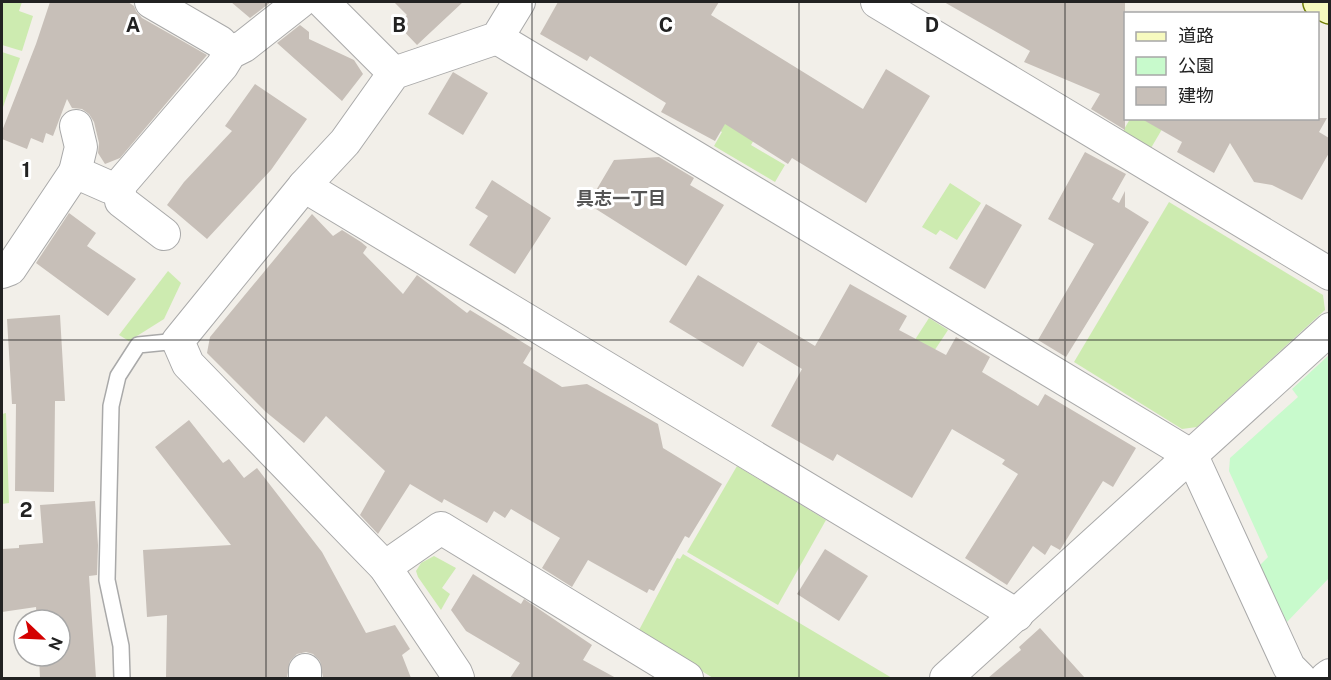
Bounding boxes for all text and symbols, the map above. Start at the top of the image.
legend [1124,12,1319,120]
text: A [126,13,140,37]
text: B [392,13,406,37]
text: C [659,13,673,37]
text: D [925,13,939,37]
text: 道路 [1178,25,1214,46]
text: 公園 [1178,55,1214,76]
text: 建物 [1178,85,1214,106]
text: 1 [22,158,30,182]
district label: 具志一丁目 [576,188,666,209]
text: 2 [20,498,32,522]
north arrow [12,608,72,668]
text: N [44,634,67,653]

